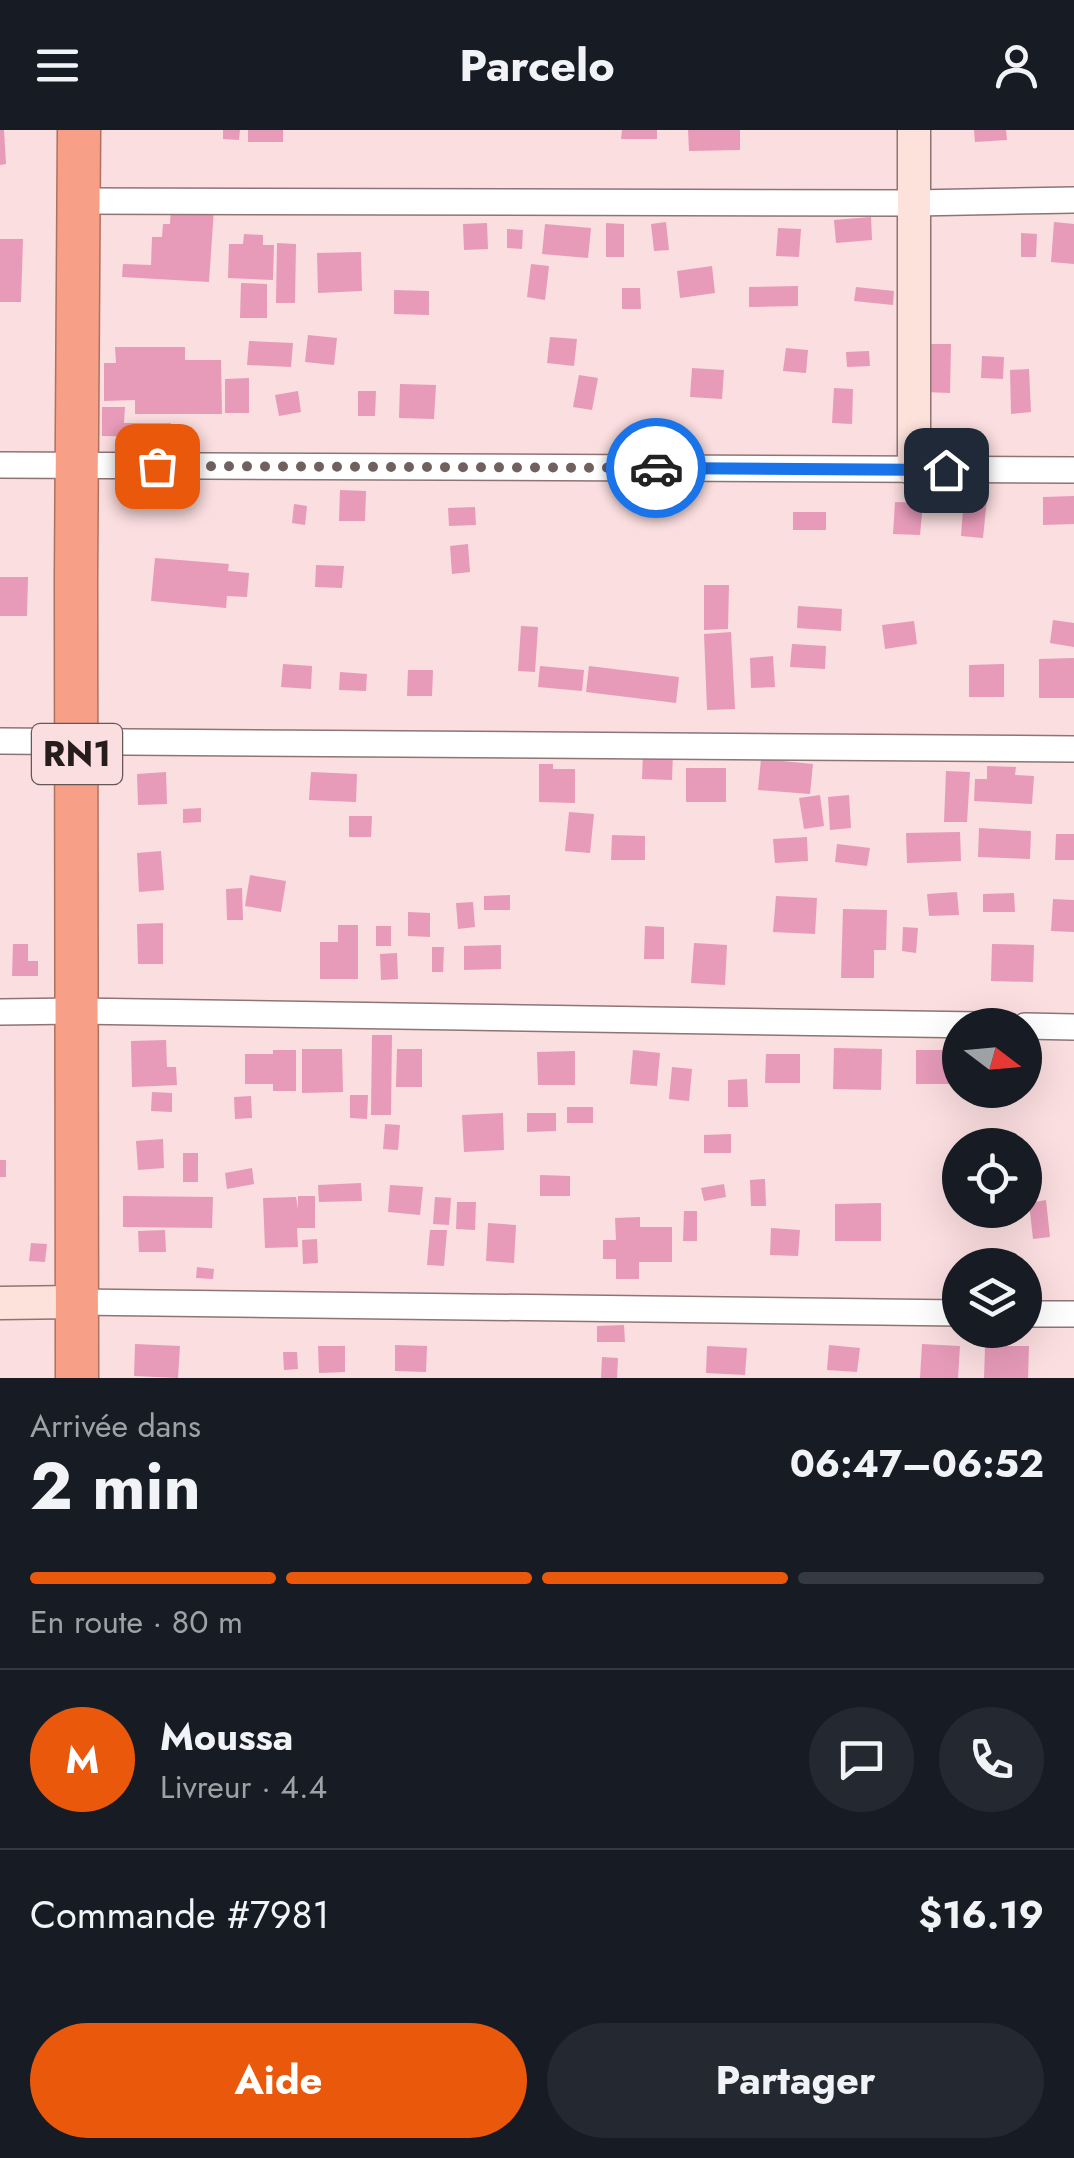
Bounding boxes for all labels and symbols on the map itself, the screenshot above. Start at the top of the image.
courier [606,418,706,518]
pin [115,424,200,509]
pin [904,428,989,513]
road number: RN1 [32,724,122,784]
north arrow [942,1008,1042,1108]

